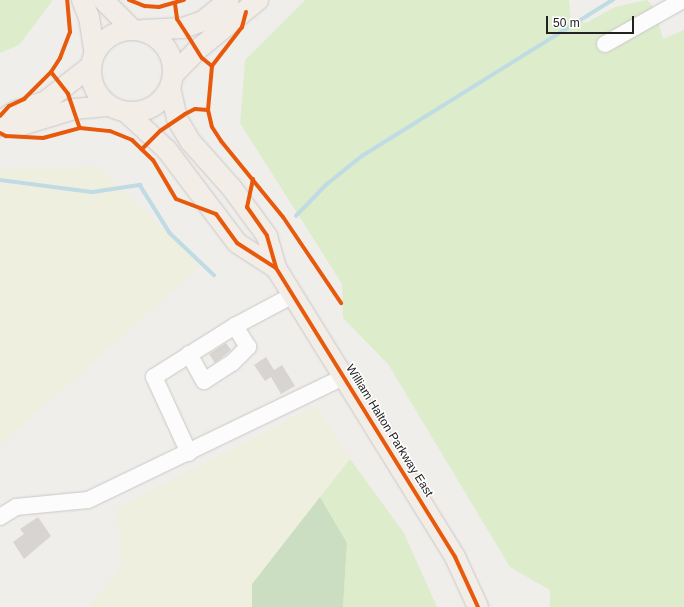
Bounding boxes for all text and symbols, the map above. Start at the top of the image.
scale bar [548,8,636,34]
text: 50 m [553,16,580,30]
street label: William Halton Parkway East [342,362,436,500]

